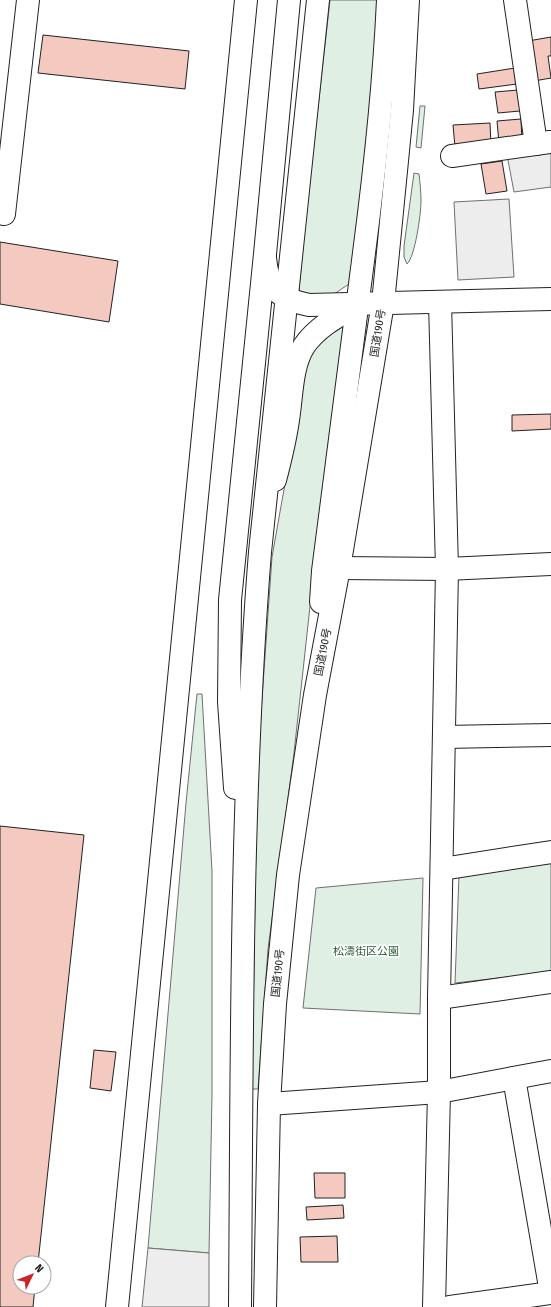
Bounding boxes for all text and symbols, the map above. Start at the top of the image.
street label: 国道190号 [368,308,388,358]
street label: 国道190号 [312,627,334,677]
park label: 松濤街区公園 [333,945,399,958]
street label: 国道190号 [269,948,287,998]
north arrow [12,1255,52,1295]
text: N [32,1262,46,1275]

